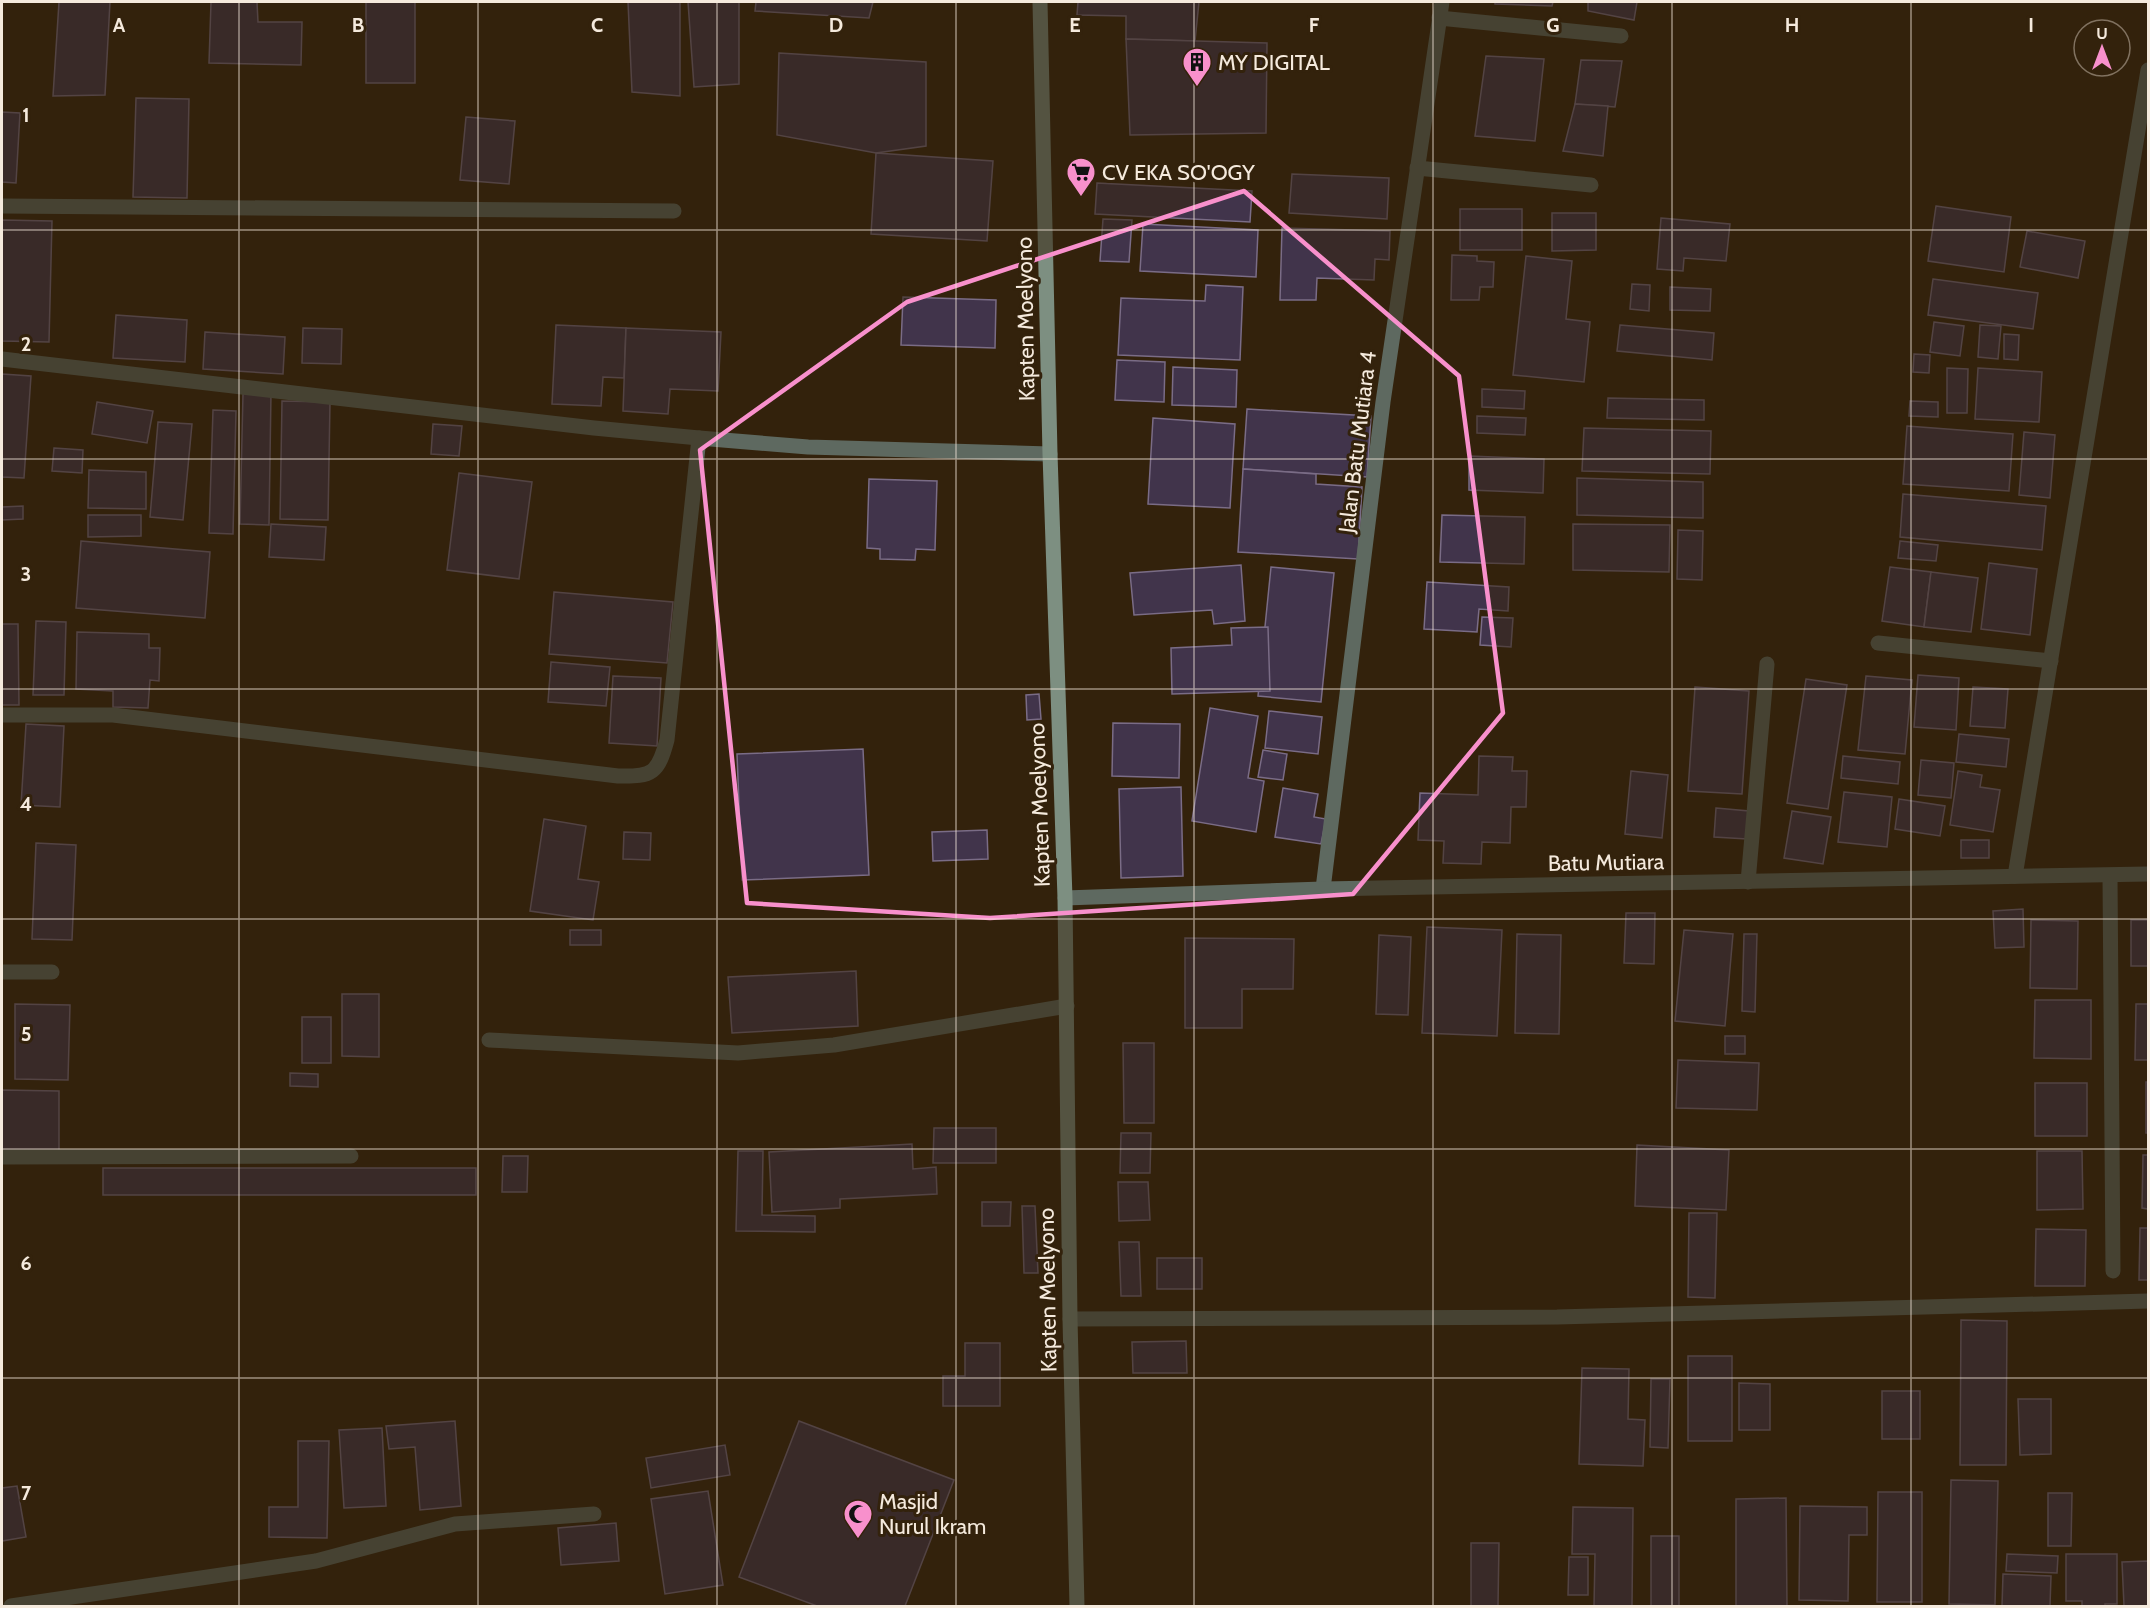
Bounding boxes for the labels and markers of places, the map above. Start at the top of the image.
building icon: MY DIGITAL [1181,46,1213,88]
place label: MY DIGITAL [1218,49,1330,76]
supermarket icon: CV EKA SO'OGY [1065,156,1097,198]
place label: CV EKA SO'OGY [1102,159,1255,186]
place label: Masjid Nurul Ikram [879,1488,986,1540]
mosque icon: Masjid Nurul Ikram [842,1498,874,1540]

